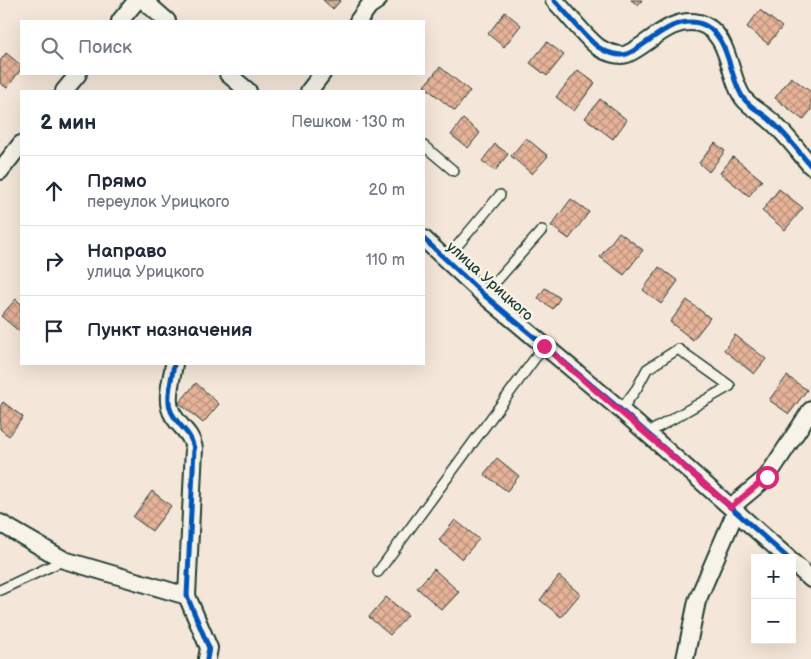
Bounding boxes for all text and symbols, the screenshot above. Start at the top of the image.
search box [20,20,425,75]
icon: search [38,34,66,62]
text: Поиск [78,36,132,59]
text: 2 мин [40,110,96,135]
text: Пешком · 130 m [291,113,405,132]
text: Прямо [87,170,147,193]
icon: ahead [40,177,68,205]
text: 20 m [369,181,405,200]
text: переулок Урицкого [87,193,229,212]
street label: улица Урицкого [442,238,537,325]
text: Направо [87,240,167,263]
icon: right [40,247,68,275]
text: 110 m [366,251,405,270]
text: улица Урицкого [87,263,204,282]
icon: arrive [40,317,68,345]
text: Пункт назначения [87,319,252,342]
route end [533,335,556,358]
route start [756,466,779,489]
map controls [751,554,796,644]
button: + [751,554,796,599]
button: − [751,599,796,644]

